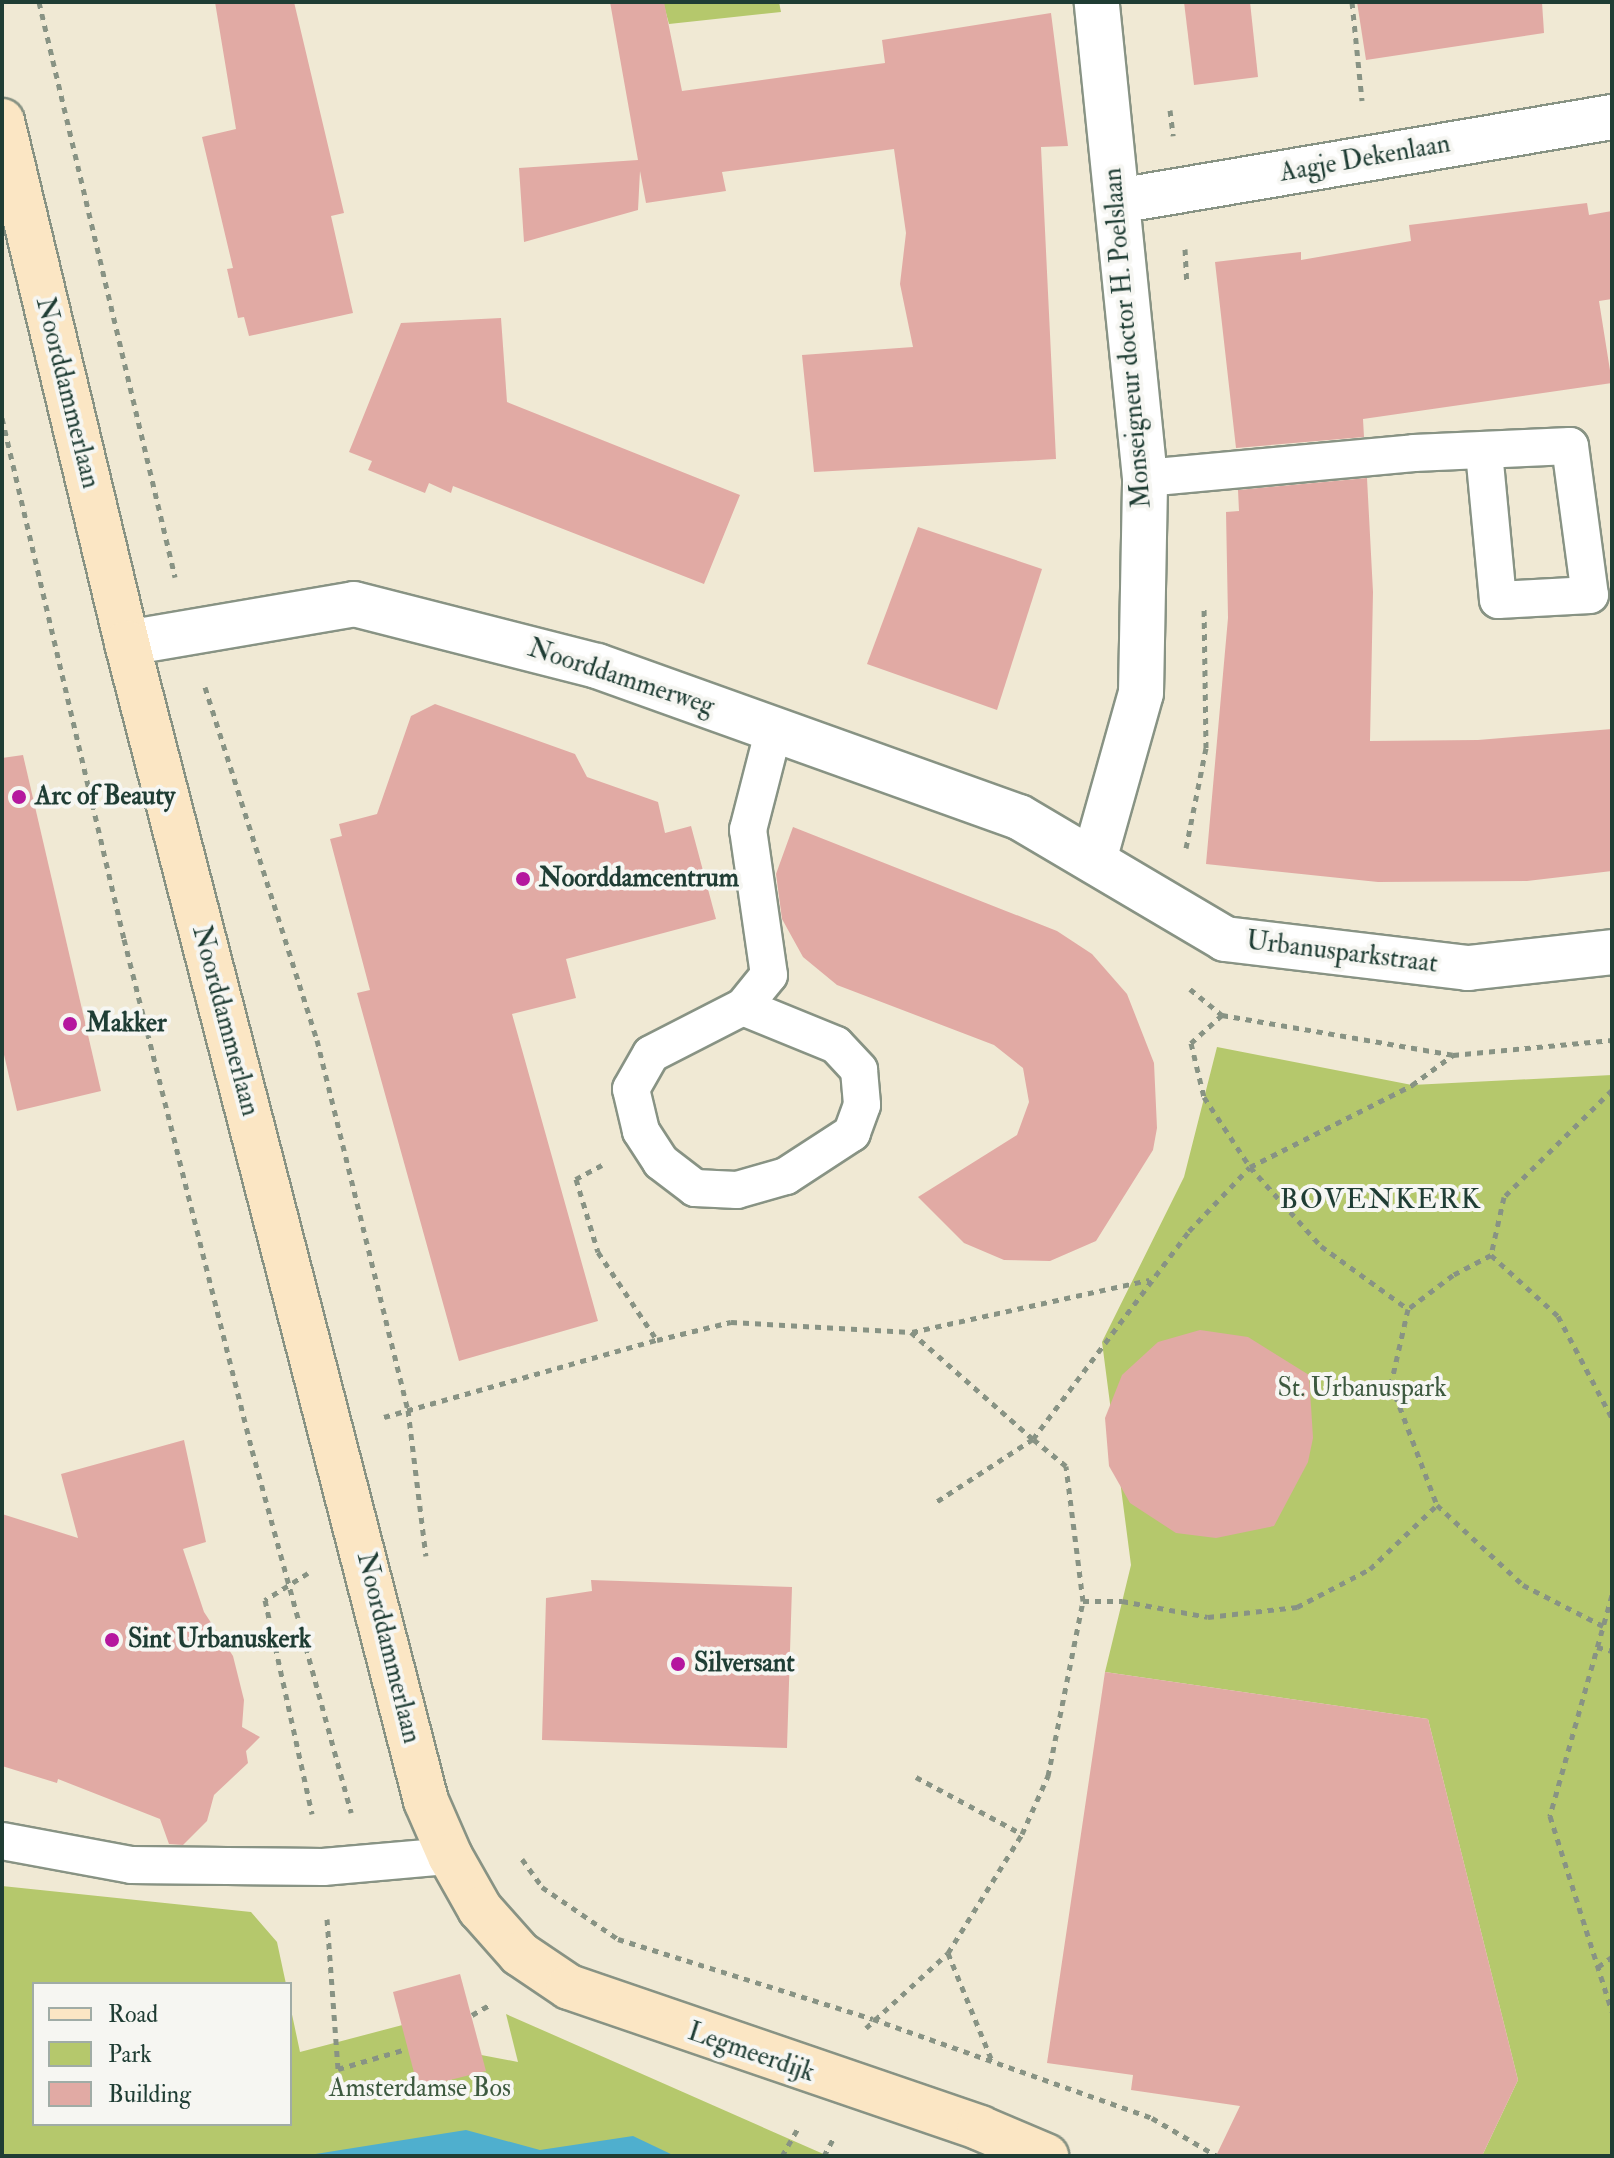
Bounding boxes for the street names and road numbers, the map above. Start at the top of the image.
street label: Aagje Dekenlaan [1277,129,1453,189]
street label: Monseigneur doctor H. Poelslaan [1098,167,1158,509]
street label: Noorddammerlaan [28,294,106,492]
street label: Noorddammerweg [524,633,718,723]
street label: Noorddammerlaan [185,922,265,1120]
street label: Urbanusparkstraat [1245,926,1439,980]
street label: Noorddammerlaan [349,1549,427,1747]
street label: Legmeerdijk [684,2017,818,2089]

